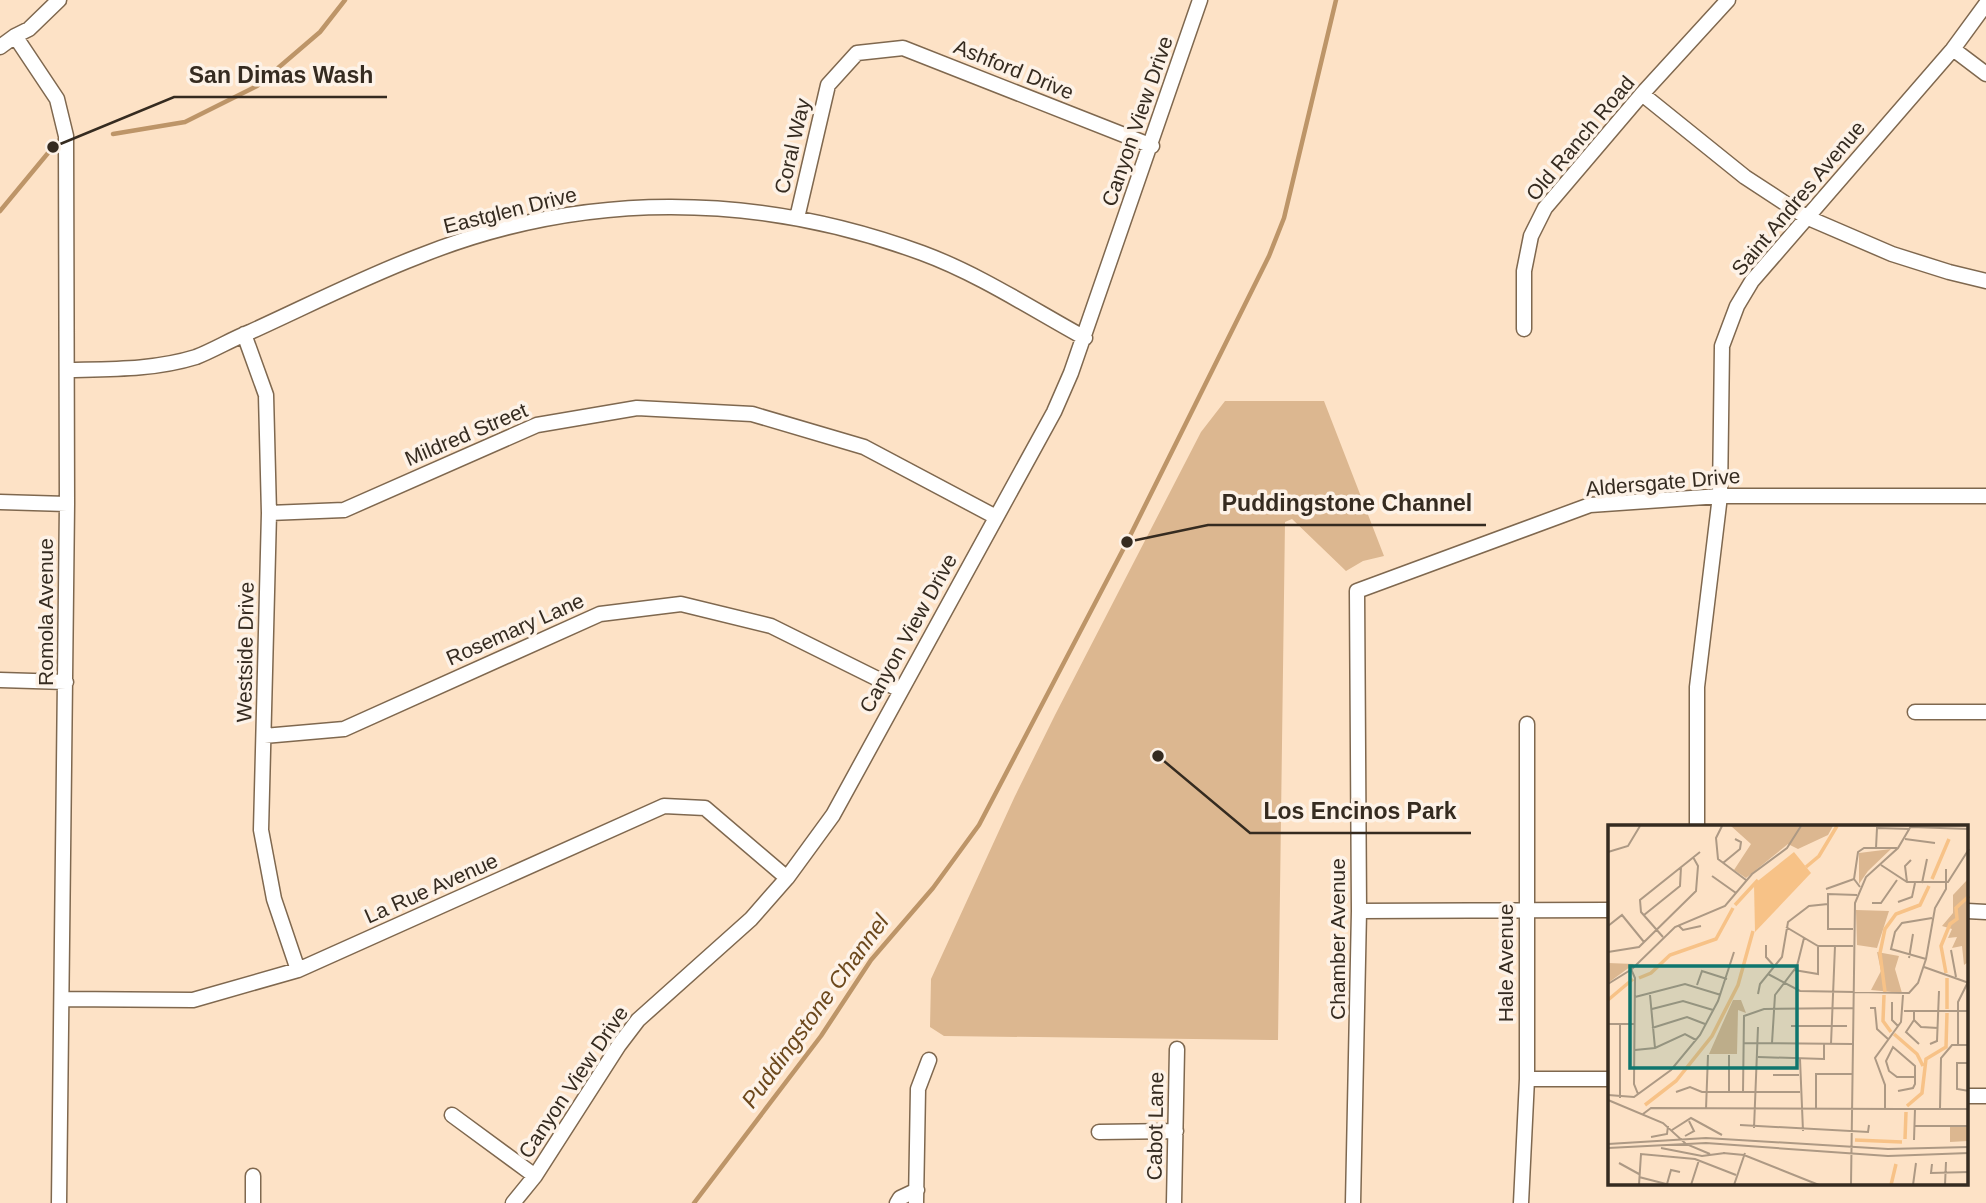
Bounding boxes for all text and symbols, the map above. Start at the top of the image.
street label: Canyon View Drive [1097,33,1177,209]
street label: Ashford Drive [951,35,1077,103]
callout: San Dimas Wash [174,53,387,97]
text: San Dimas Wash [189,62,373,88]
street label: Old Ranch Road [1521,71,1639,205]
street label: Coral Way [770,96,814,196]
street label: Saint Andres Avenue [1727,116,1869,280]
street label: Eastglen Drive [441,182,579,238]
street label: Mildred Street [401,398,531,470]
street label: Aldersgate Drive [1585,464,1741,500]
callout: Puddingstone Channel [1208,481,1486,525]
text: Puddingstone Channel [1222,490,1472,516]
street label: Romola Avenue [34,538,57,686]
street label: Canyon View Drive [855,549,961,717]
street label: Westside Drive [232,581,258,723]
street label: Rosemary Lane [443,588,587,670]
callout: Los Encinos Park [1250,789,1471,833]
text: Los Encinos Park [1263,798,1457,824]
inset map [1608,825,1968,1186]
street label: La Rue Avenue [361,848,501,928]
street label: Chamber Avenue [1326,858,1349,1020]
street label: Hale Avenue [1494,904,1517,1022]
water label: Puddingstone Channel [736,908,894,1113]
street label: Canyon View Drive [514,1002,632,1162]
street label: Cabot Lane [1143,1072,1167,1180]

